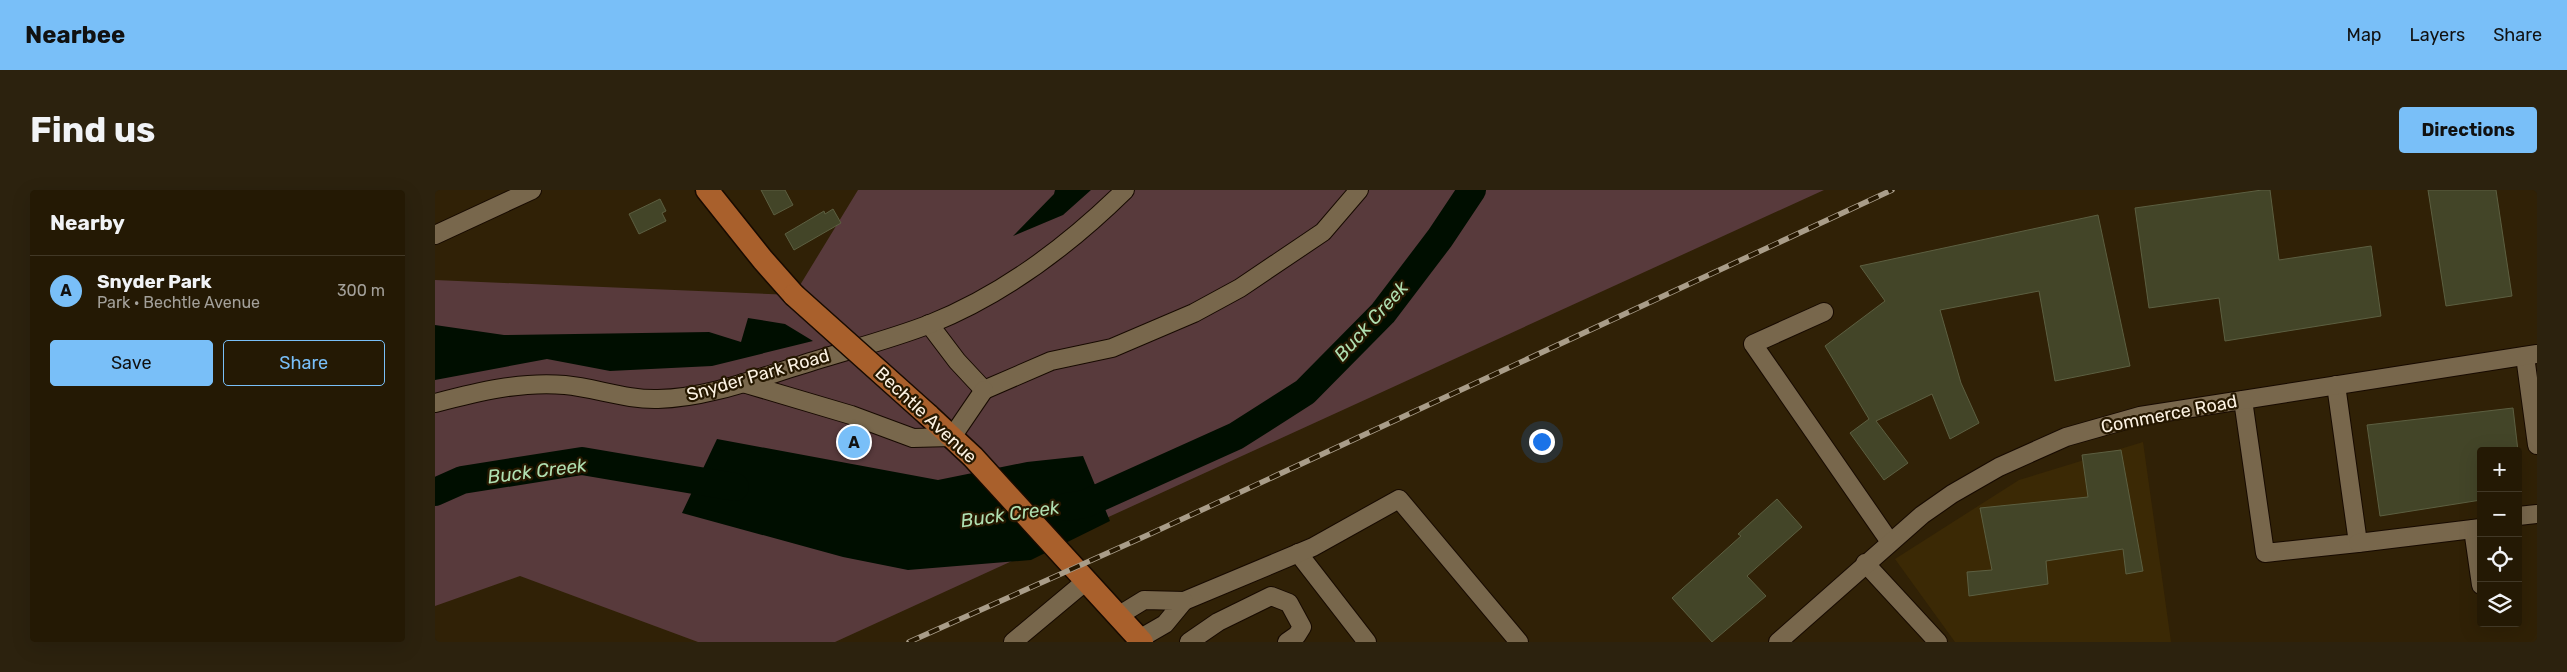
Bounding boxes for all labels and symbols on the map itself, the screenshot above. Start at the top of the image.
water label: Buck Creek [1329,276,1413,366]
street label: Snyder Park Road [684,344,832,406]
street label: Bechtle Avenue [870,362,982,468]
street label: Commerce Road [2099,390,2239,438]
pin: A [838,423,870,461]
your location [1529,429,1555,455]
water label: Buck Creek [486,453,588,488]
water label: Buck Creek [959,496,1061,532]

